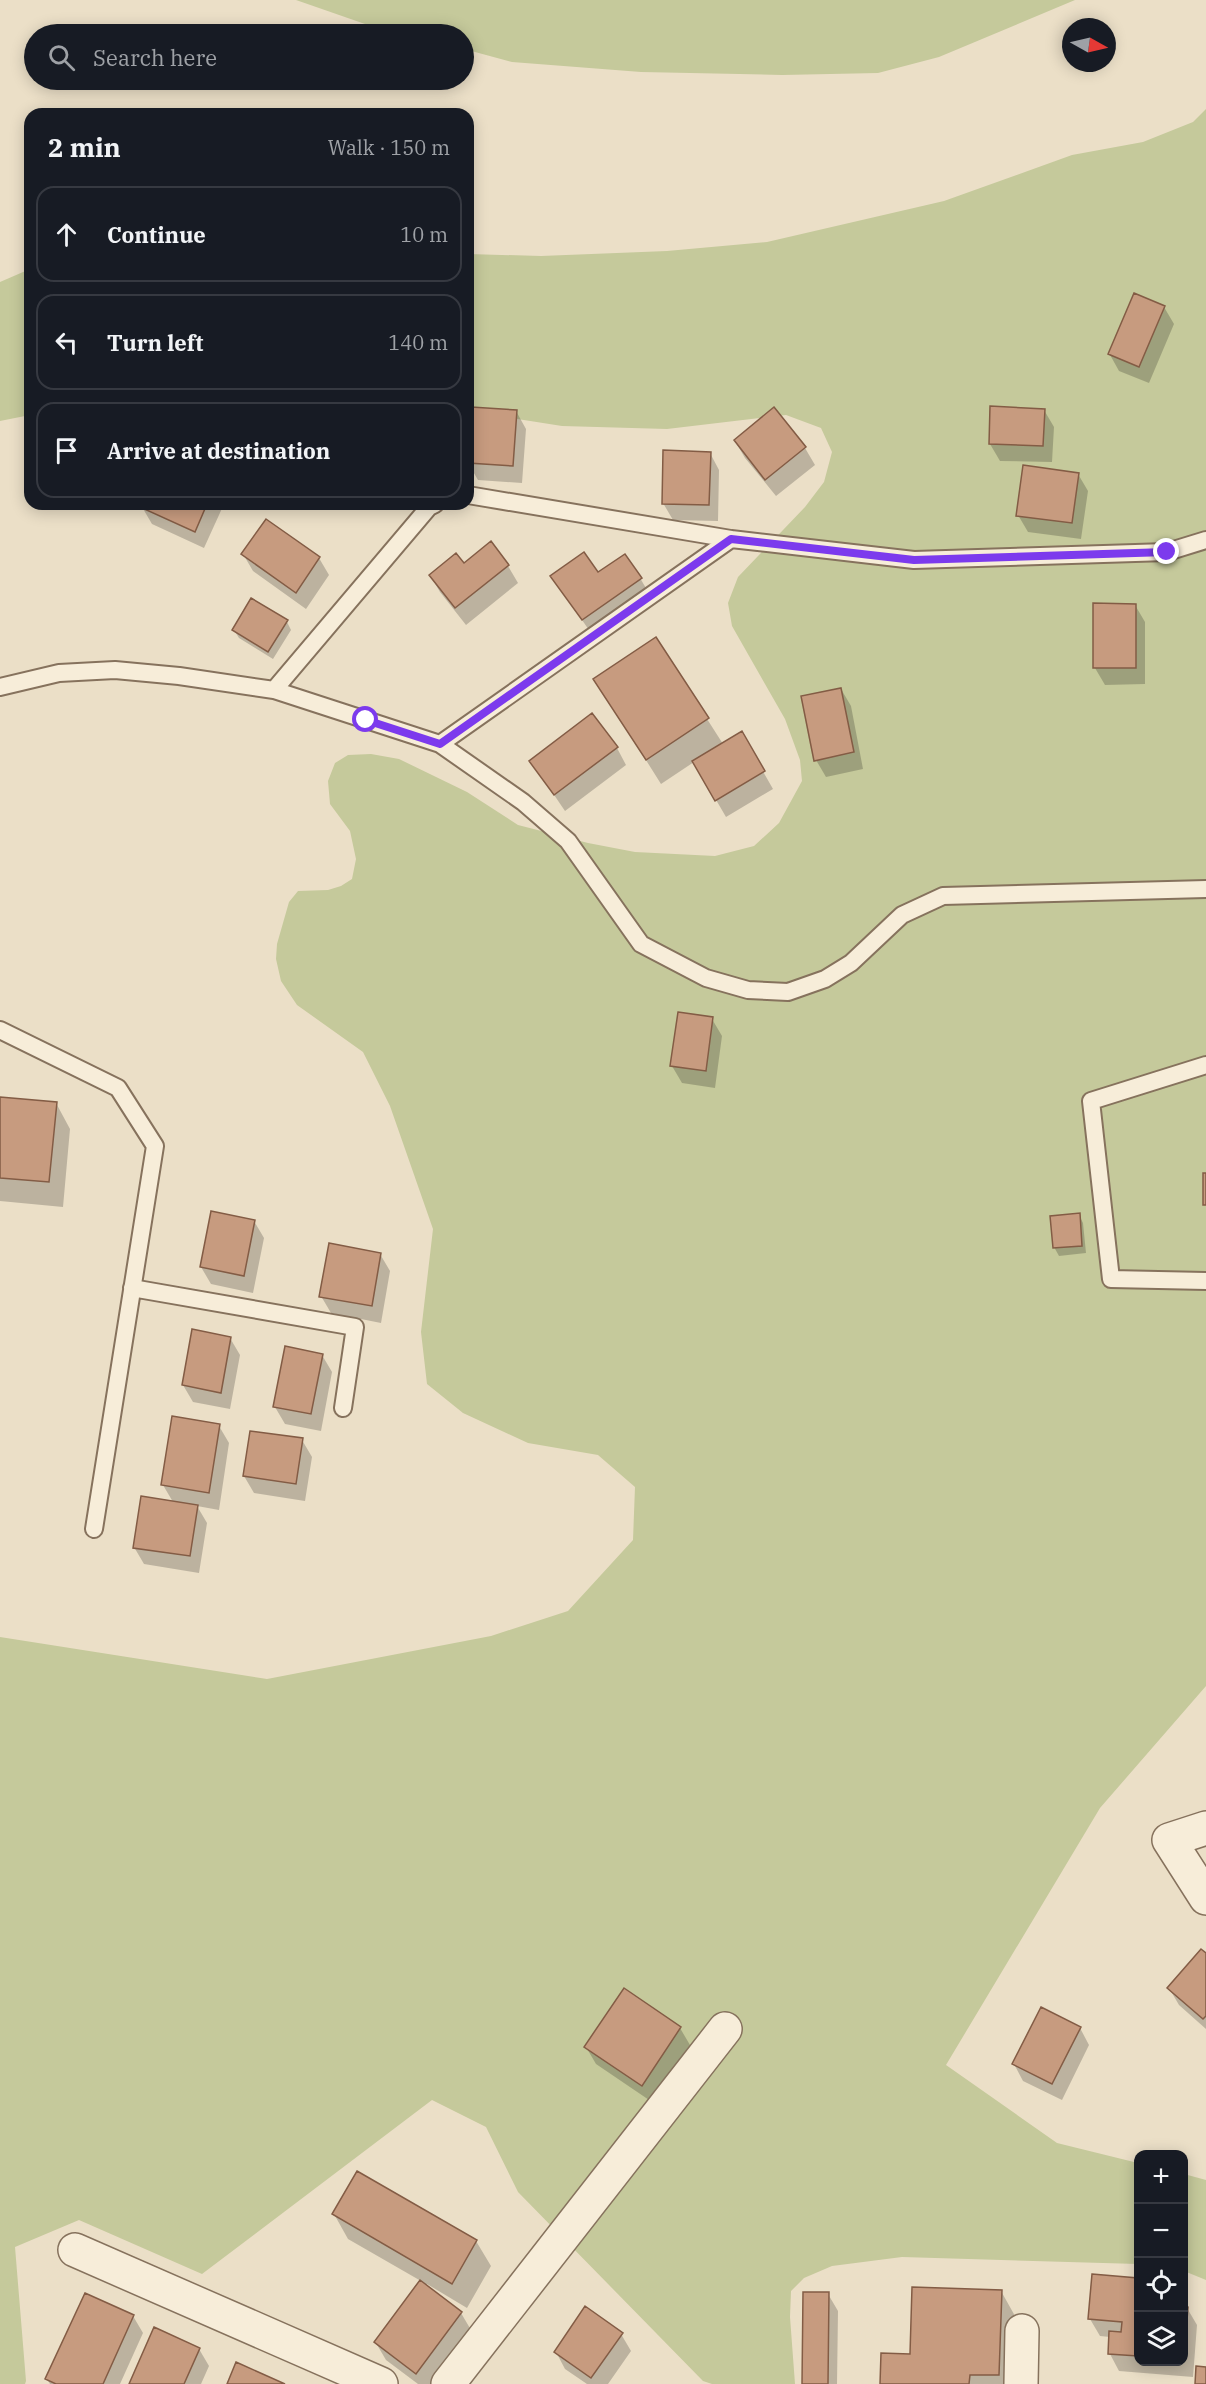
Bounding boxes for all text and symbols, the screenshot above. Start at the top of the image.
north arrow [1062,18,1116,72]
search box [24,24,474,90]
icon: search [45,41,78,74]
text: Search here [93,43,217,72]
text: 2 min [48,130,121,164]
text: Walk · 150 m [328,134,450,161]
icon: ahead [50,218,83,251]
text: Continue [107,220,206,249]
text: 10 m [400,221,448,248]
icon: left [50,326,83,359]
text: Turn left [107,328,203,357]
text: 140 m [388,329,448,356]
icon: arrive [50,434,83,467]
text: Arrive at destination [107,436,330,465]
route end [1153,538,1179,564]
route start [352,706,378,732]
map controls [1134,2150,1188,2366]
button: + [1134,2150,1188,2204]
button: − [1134,2204,1188,2258]
button: locate [1134,2258,1188,2312]
button: layers [1134,2312,1188,2366]

